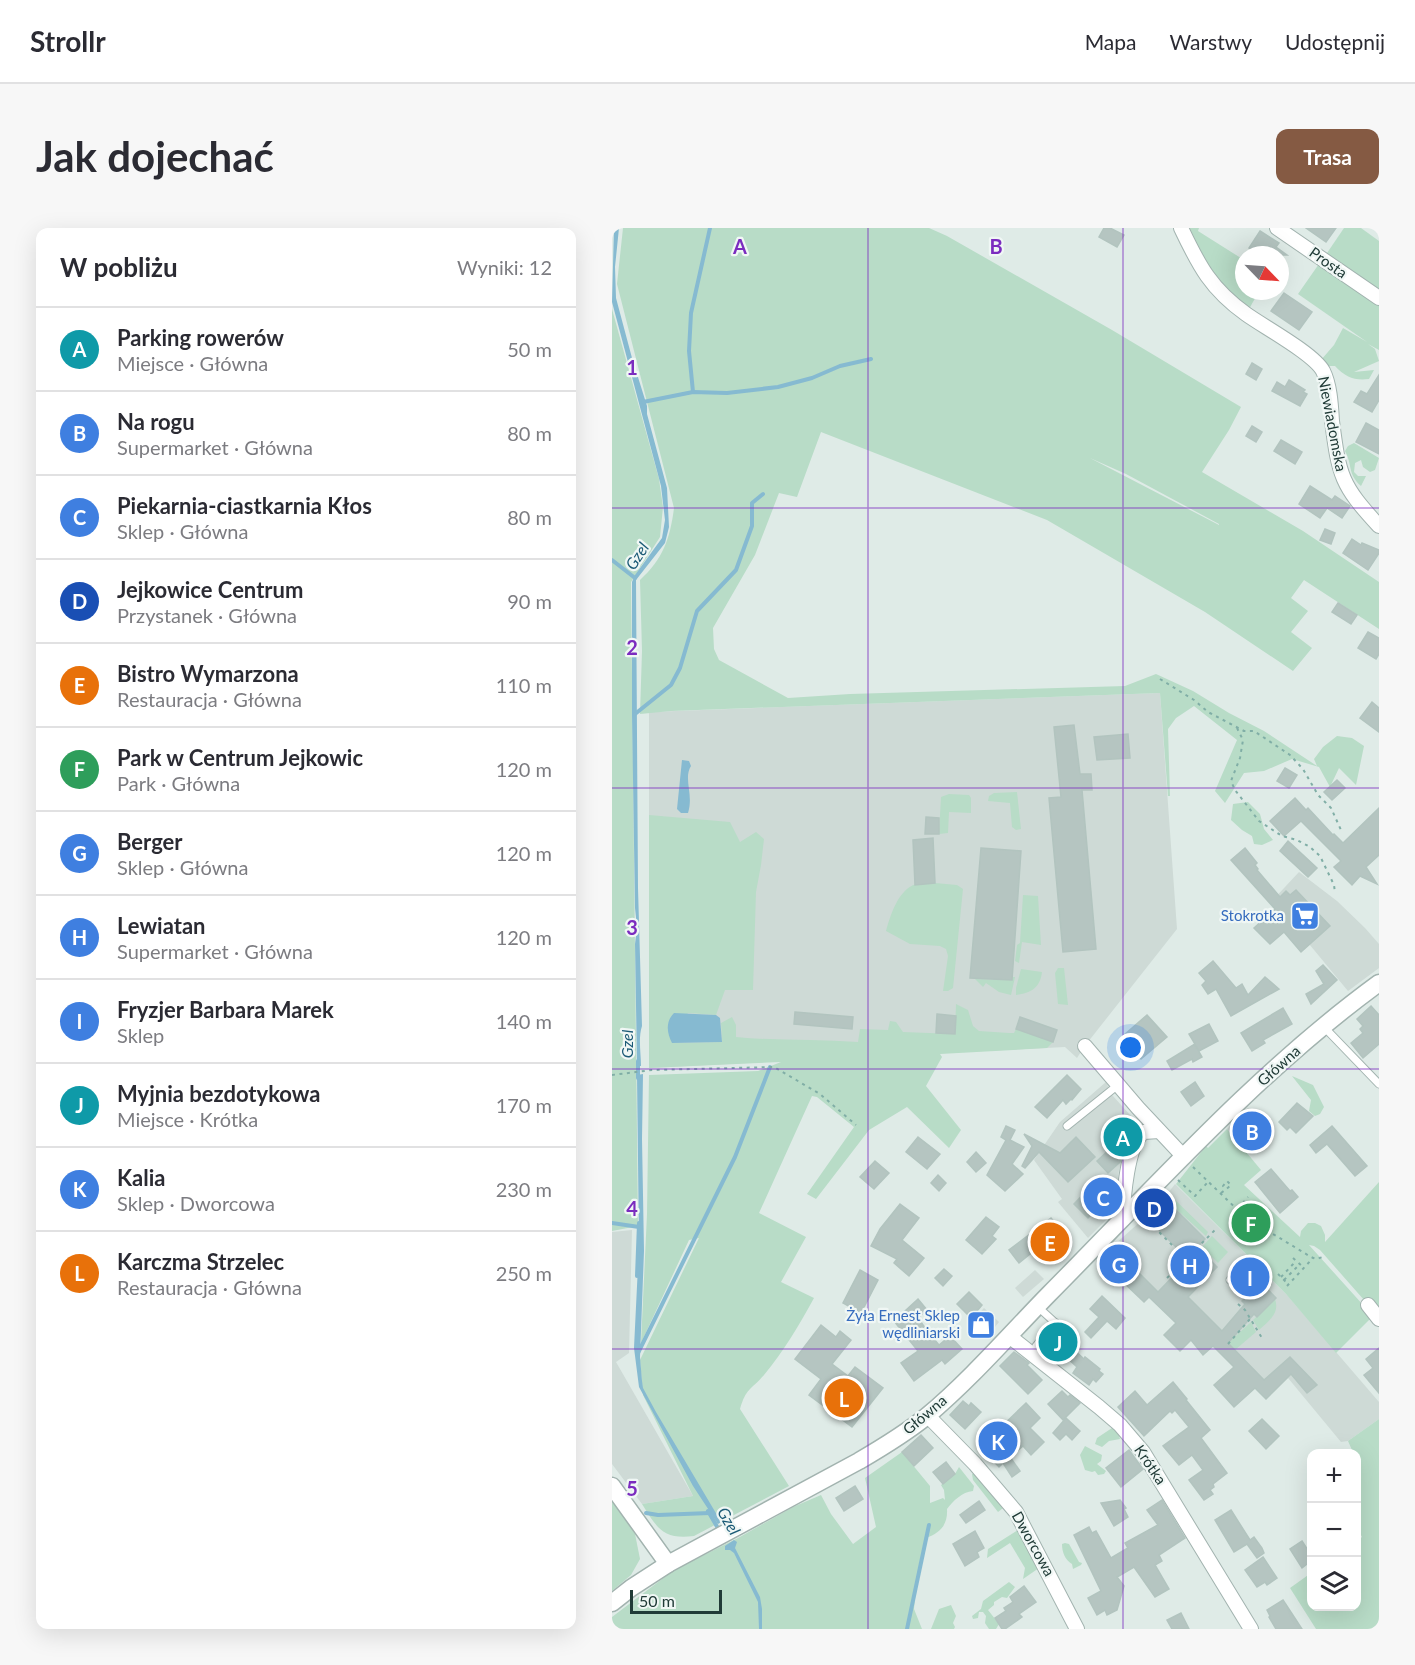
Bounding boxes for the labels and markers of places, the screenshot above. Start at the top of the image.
supermarket icon: Stokrotka [1289,900,1321,932]
place label: Stokrotka [1221,906,1284,924]
pin: B [1232,1108,1272,1154]
pin: A [1104,1114,1142,1160]
pin: C [1084,1174,1122,1220]
pin: D [1134,1186,1174,1230]
pin: F [1232,1200,1270,1246]
pin: E [1030,1220,1070,1264]
pin: G [1100,1242,1138,1286]
pin: H [1170,1242,1210,1288]
pin: I [1230,1254,1270,1300]
place label: Żyła Ernest Sklep wędliniarski [846,1306,960,1341]
shop icon: Żyła Ernest Sklep wędliniarski [965,1309,997,1341]
pin: J [1038,1320,1078,1364]
pin: L [824,1376,864,1420]
pin: K [978,1418,1018,1464]

